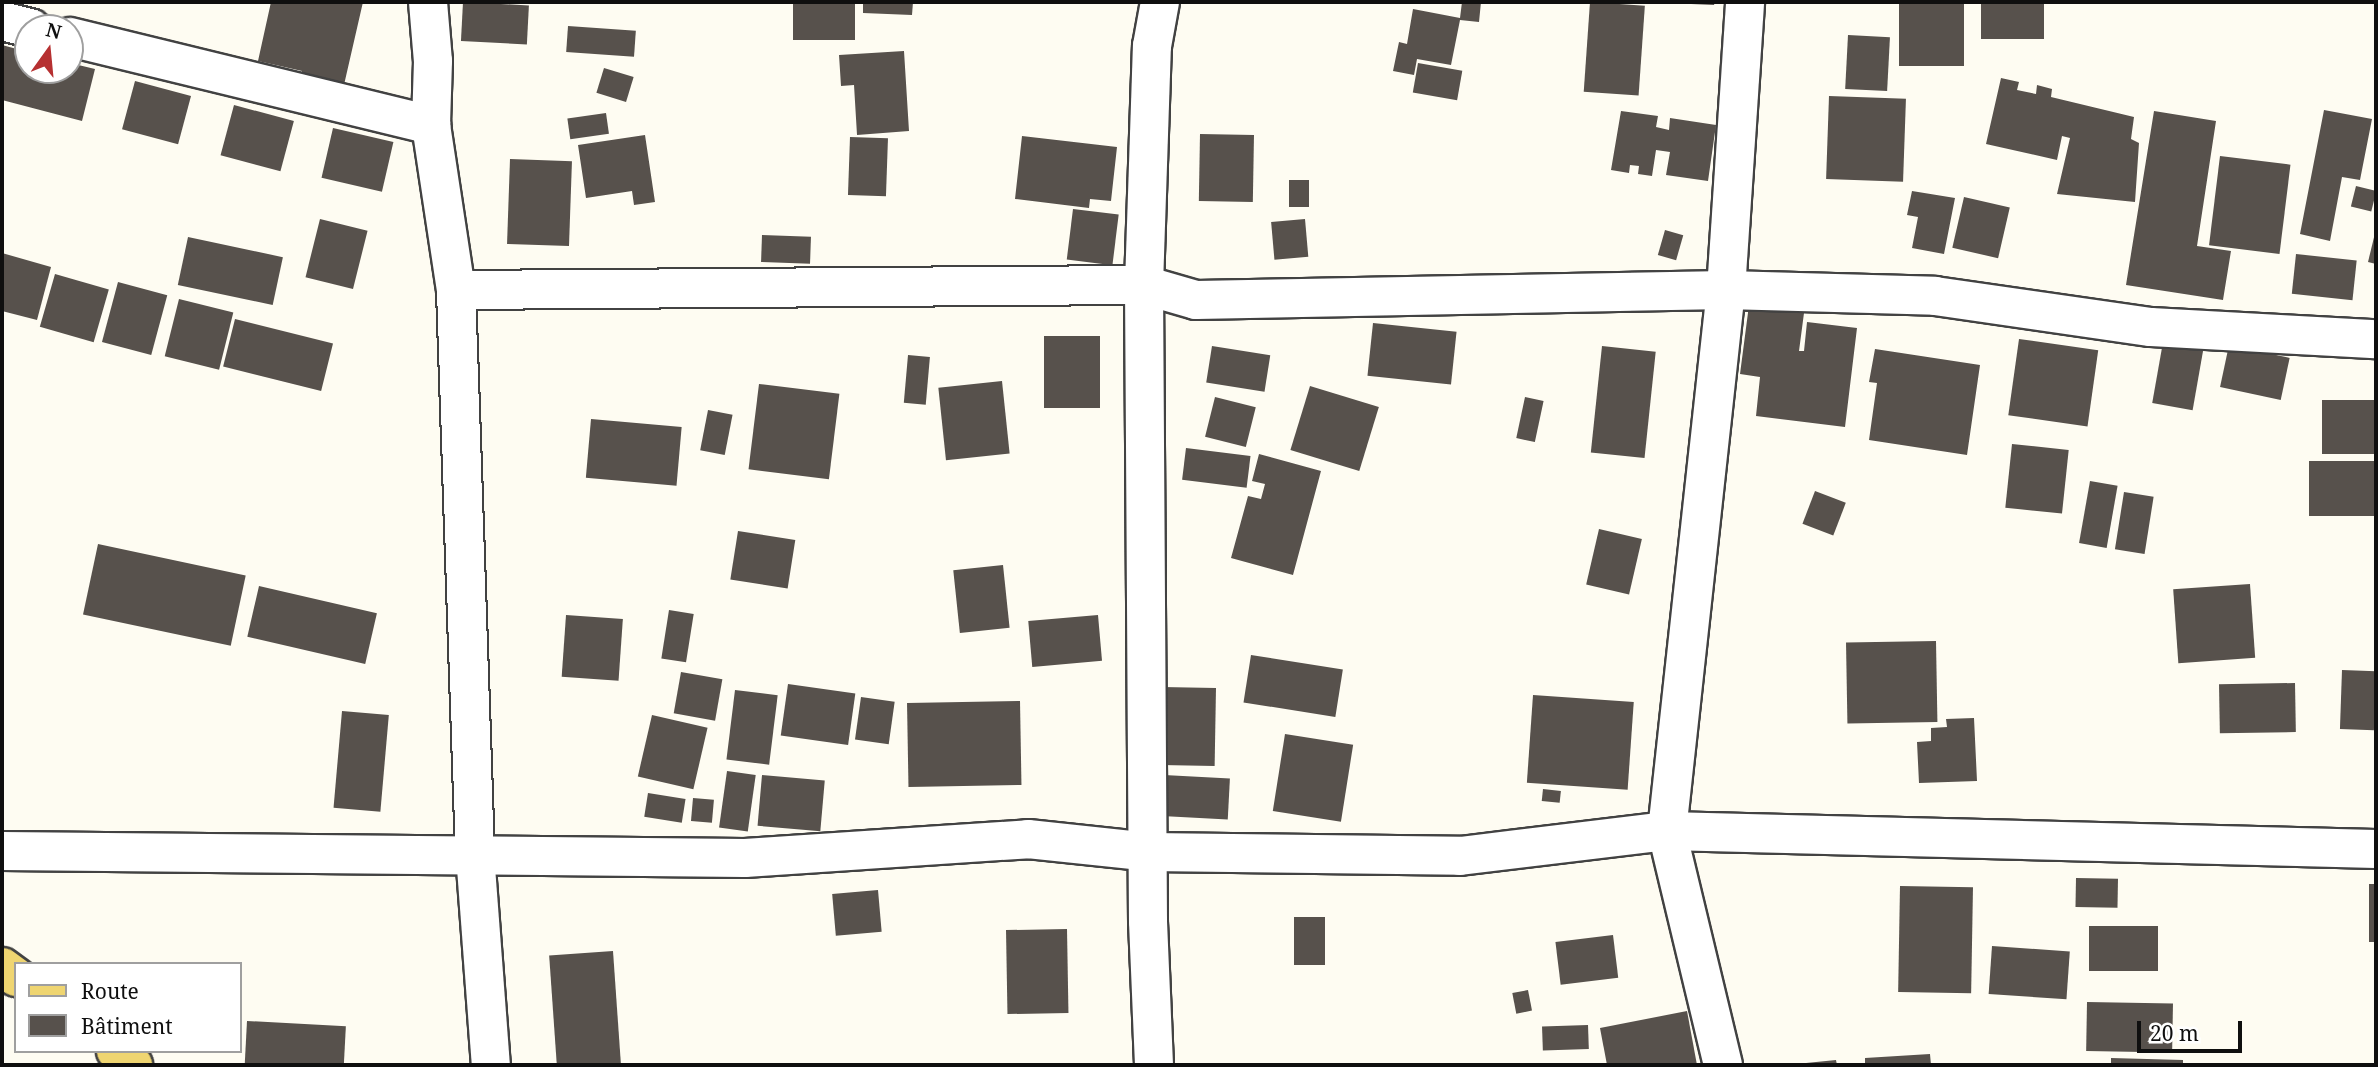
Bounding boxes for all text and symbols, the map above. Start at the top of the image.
north arrow [14,14,84,84]
text: N [43,16,65,45]
legend [14,962,242,1053]
text: Route [81,977,139,1005]
scale bar [2140,1007,2245,1052]
text: Bâtiment [81,1012,173,1040]
text: 20 m [2150,1019,2199,1047]

